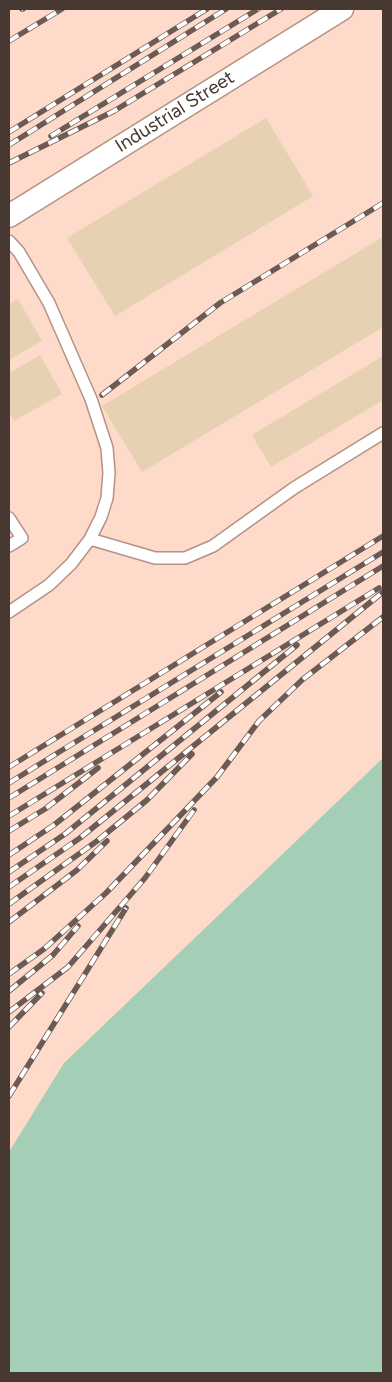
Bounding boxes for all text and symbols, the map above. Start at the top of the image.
street label: Industrial Street [111,66,239,158]

